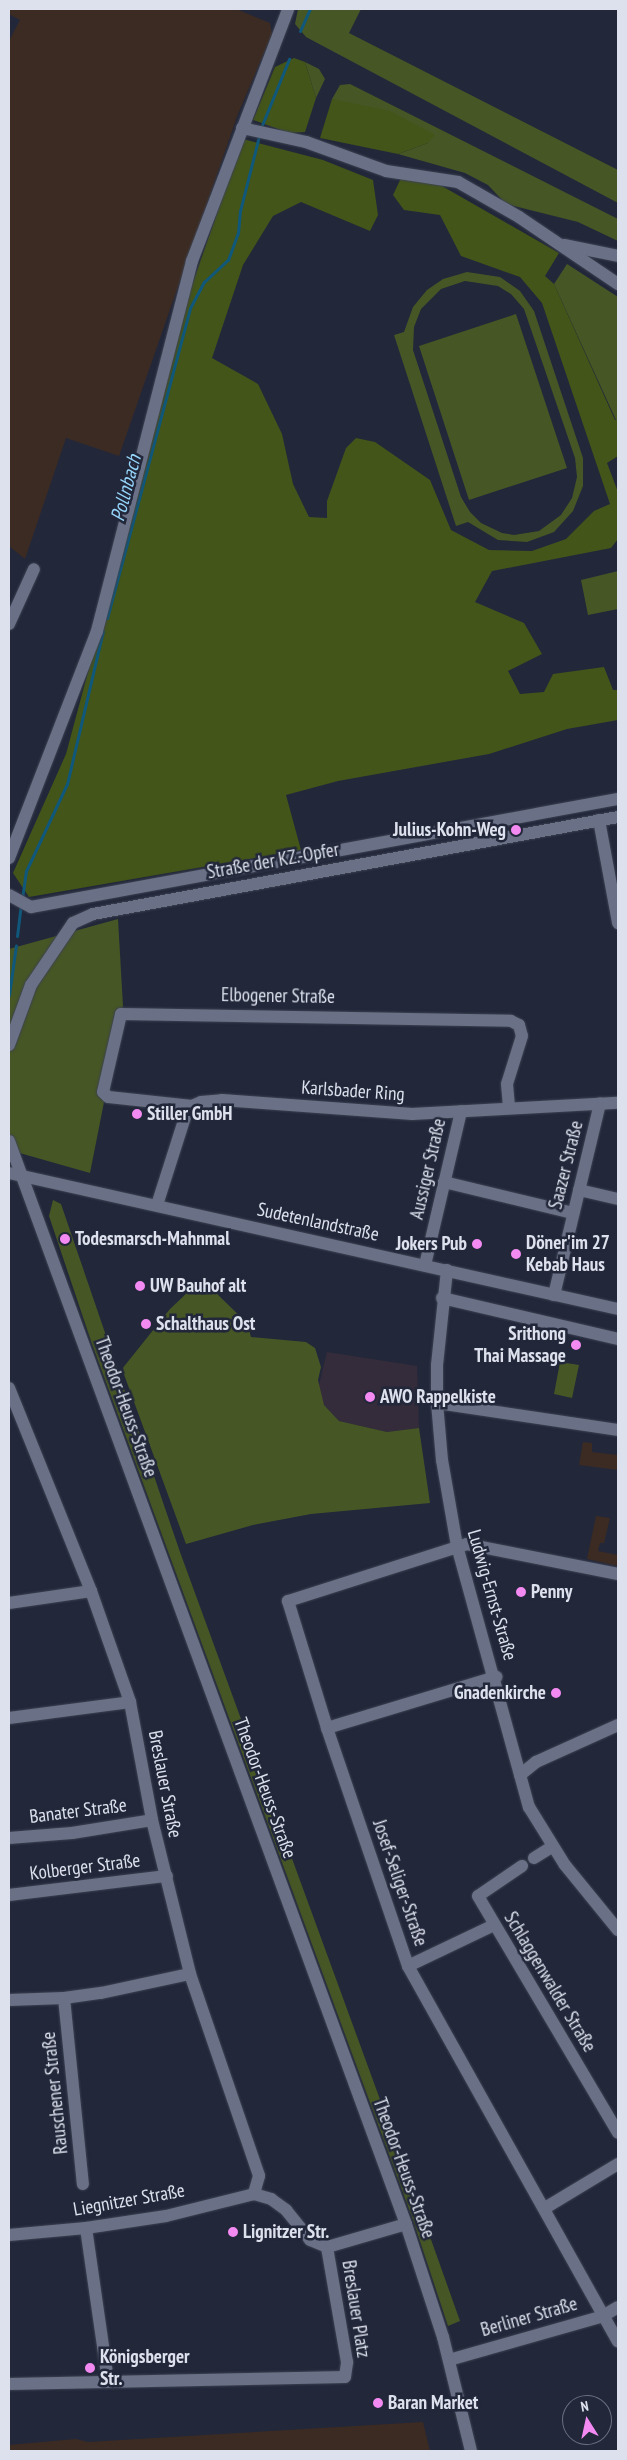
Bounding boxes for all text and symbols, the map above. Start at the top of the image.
water label: Pollnbach [106,452,146,524]
place label: Julius-Kohn-Weg [393,819,506,841]
marker: Julius-Kohn-Weg [510,824,522,836]
street label: Straße der KZ.-Opfer [205,838,341,884]
street label: Elbogener Straße [221,984,335,1008]
street label: Karlsbader Ring [301,1076,405,1106]
place label: Stiller GmbH [147,1103,233,1125]
marker: Stiller GmbH [131,1108,143,1120]
street label: Aussiger Straße [405,1116,451,1222]
street label: Saazer Straße [544,1118,588,1212]
street label: Sudetenlandstraße [255,1198,381,1246]
place label: Todesmarsch-Mahnmal [75,1228,230,1250]
place label: Döner'im 27 Kebab Haus [526,1232,610,1276]
marker: Todesmarsch-Mahnmal [59,1233,71,1245]
place label: Jokers Pub [396,1233,467,1255]
marker: Jokers Pub [471,1238,483,1250]
marker: Döner'im 27 Kebab Haus [510,1248,522,1260]
place label: UW Bauhof alt [150,1275,247,1297]
marker: UW Bauhof alt [134,1280,146,1292]
place label: Schalthaus Ost [156,1313,256,1335]
marker: Schalthaus Ost [140,1318,152,1330]
place label: Srithong Thai Massage [474,1323,566,1367]
street label: Theodor-Heuss-Straße [90,1334,162,1480]
marker: Srithong Thai Massage [570,1339,582,1351]
place label: AWO Rappelkiste [380,1386,496,1408]
marker: AWO Rappelkiste [364,1391,376,1403]
street label: Ludwig-Ernst-Straße [462,1527,522,1663]
place label: Penny [531,1581,572,1603]
marker: Penny [515,1586,527,1598]
place label: Gnadenkirche [454,1682,546,1704]
marker: Gnadenkirche [550,1687,562,1699]
street label: Theodor-Heuss-Straße [229,1715,301,1861]
street label: Breslauer Straße [143,1728,187,1840]
street label: Banater Straße [28,1794,128,1828]
street label: Josef-Seliger-Straße [368,1817,432,1949]
street label: Kolberger Straße [28,1849,142,1885]
street label: Schlaggenwalder Straße [499,1908,601,2056]
street label: Rauschener Straße [37,2031,73,2155]
street label: Theodor-Heuss-Straße [368,2095,440,2241]
street label: Liegnitzer Straße [72,2179,186,2221]
place label: Lignitzer Str. [243,2221,329,2243]
marker: Lignitzer Str. [227,2226,239,2238]
street label: Breslauer Platz [337,2259,375,2359]
street label: Berliner Straße [478,2292,580,2342]
place label: Königsberger Str. [100,2346,190,2390]
marker: Königsberger Str. [84,2362,96,2374]
place label: Baran Market [388,2392,478,2414]
north arrow [562,2395,612,2445]
marker: Baran Market [372,2397,384,2409]
text: N [579,2397,590,2416]

